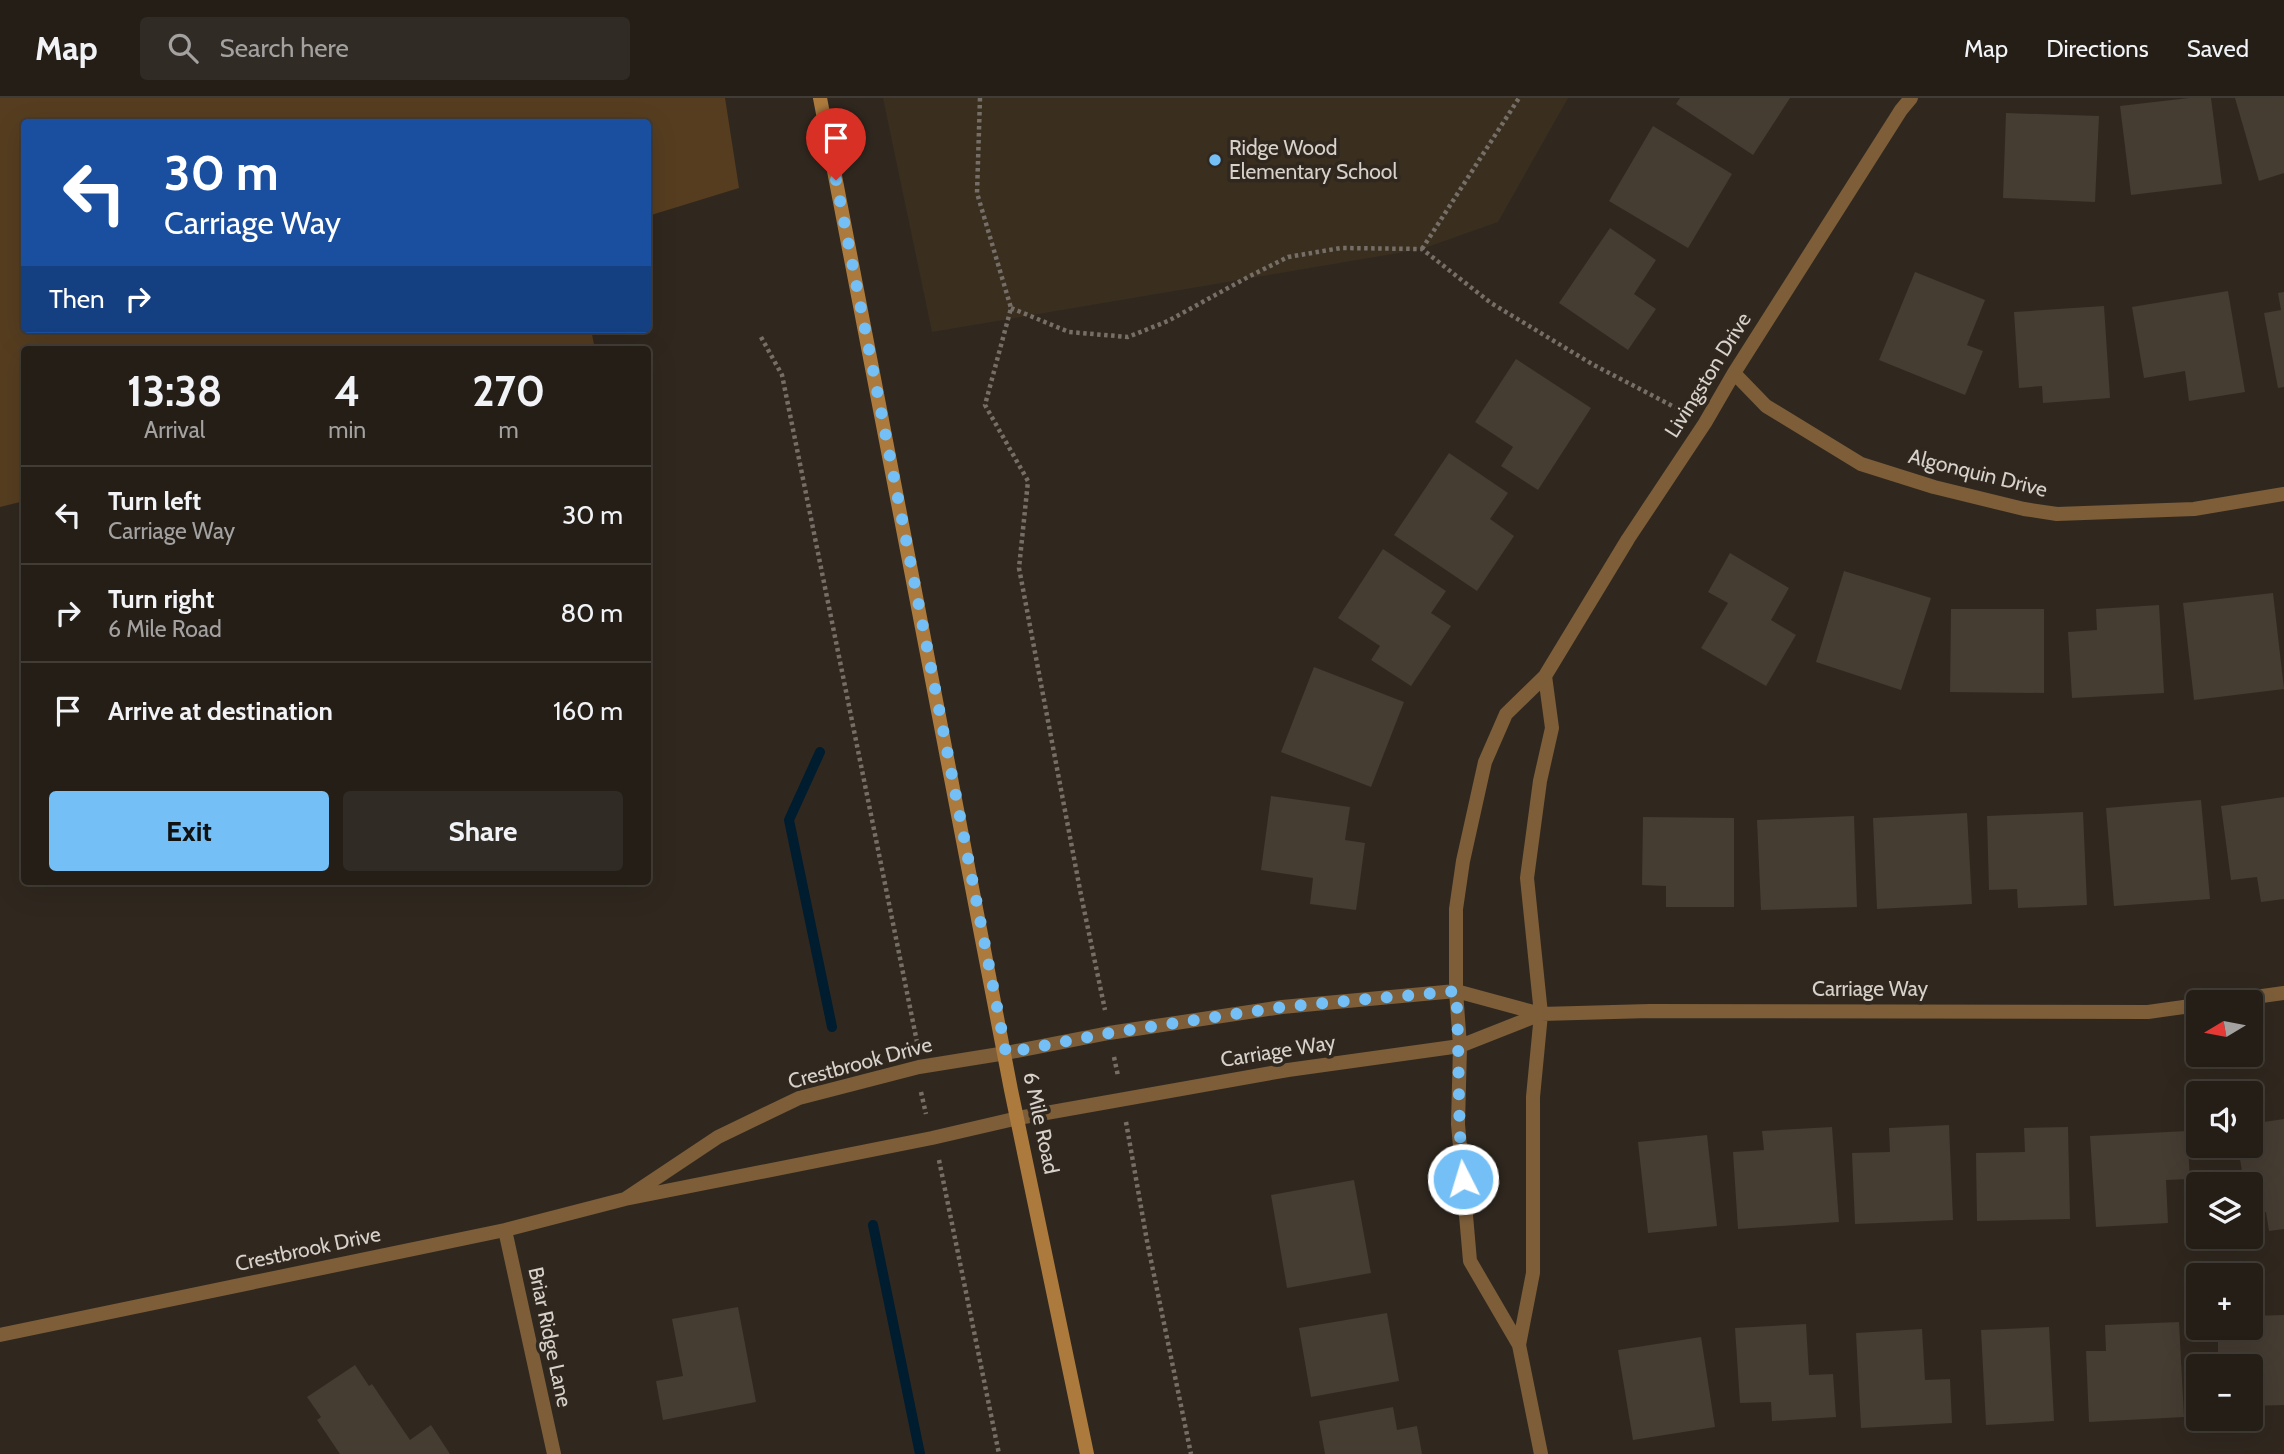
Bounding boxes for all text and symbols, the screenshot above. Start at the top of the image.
search box [140,17,630,80]
text: Map [35,28,98,68]
icon: search [164,29,202,67]
text: Search here [220,32,349,64]
text: Map [1964,34,2008,63]
text: Directions [2046,34,2149,63]
text: Saved [2187,34,2249,63]
pin [806,108,866,180]
icon: arrive [817,119,855,157]
place label: Ridge Wood Elementary School [1229,135,1397,184]
text: 30 m [164,143,279,202]
icon: left [49,147,140,238]
marker: Ridge Wood Elementary School [1207,152,1223,168]
text: Carriage Way [164,203,341,242]
icon: right [119,280,157,318]
text: Then [49,283,105,315]
street label: Livingston Drive [1659,307,1756,442]
text: 13:38 [127,365,222,417]
text: 4 [334,365,360,417]
text: 270 [472,365,545,417]
text: Arrival [144,416,205,444]
text: min [328,416,366,444]
text: m [499,416,519,444]
street label: Algonquin Drive [1906,443,2050,502]
text: Turn left [108,485,201,517]
icon: left [49,496,87,534]
text: 30 m [562,499,623,531]
text: Carriage Way [108,517,235,545]
text: Turn right [108,583,214,615]
icon: right [49,594,87,632]
text: 80 m [560,597,623,629]
text: 6 Mile Road [108,615,222,643]
icon: arrive [49,692,87,730]
text: Arrive at destination [108,695,333,727]
text: 160 m [553,695,623,727]
button: Exit [49,791,329,871]
button: Share [343,791,623,871]
street label: Carriage Way [1812,976,1928,1001]
north arrow [2186,990,2263,1068]
map controls [2186,990,2263,1431]
street label: Carriage Way [1219,1029,1338,1072]
street label: Crestbrook Drive [785,1031,935,1094]
street label: 6 Mile Road [1018,1070,1065,1176]
button: sound [2186,1081,2263,1158]
position arrow [1426,1142,1500,1216]
button: layers [2186,1172,2263,1249]
street label: Crestbrook Drive [233,1221,383,1276]
button: + [2186,1263,2263,1340]
street label: Briar Ridge Lane [523,1265,578,1409]
button: − [2186,1354,2263,1431]

